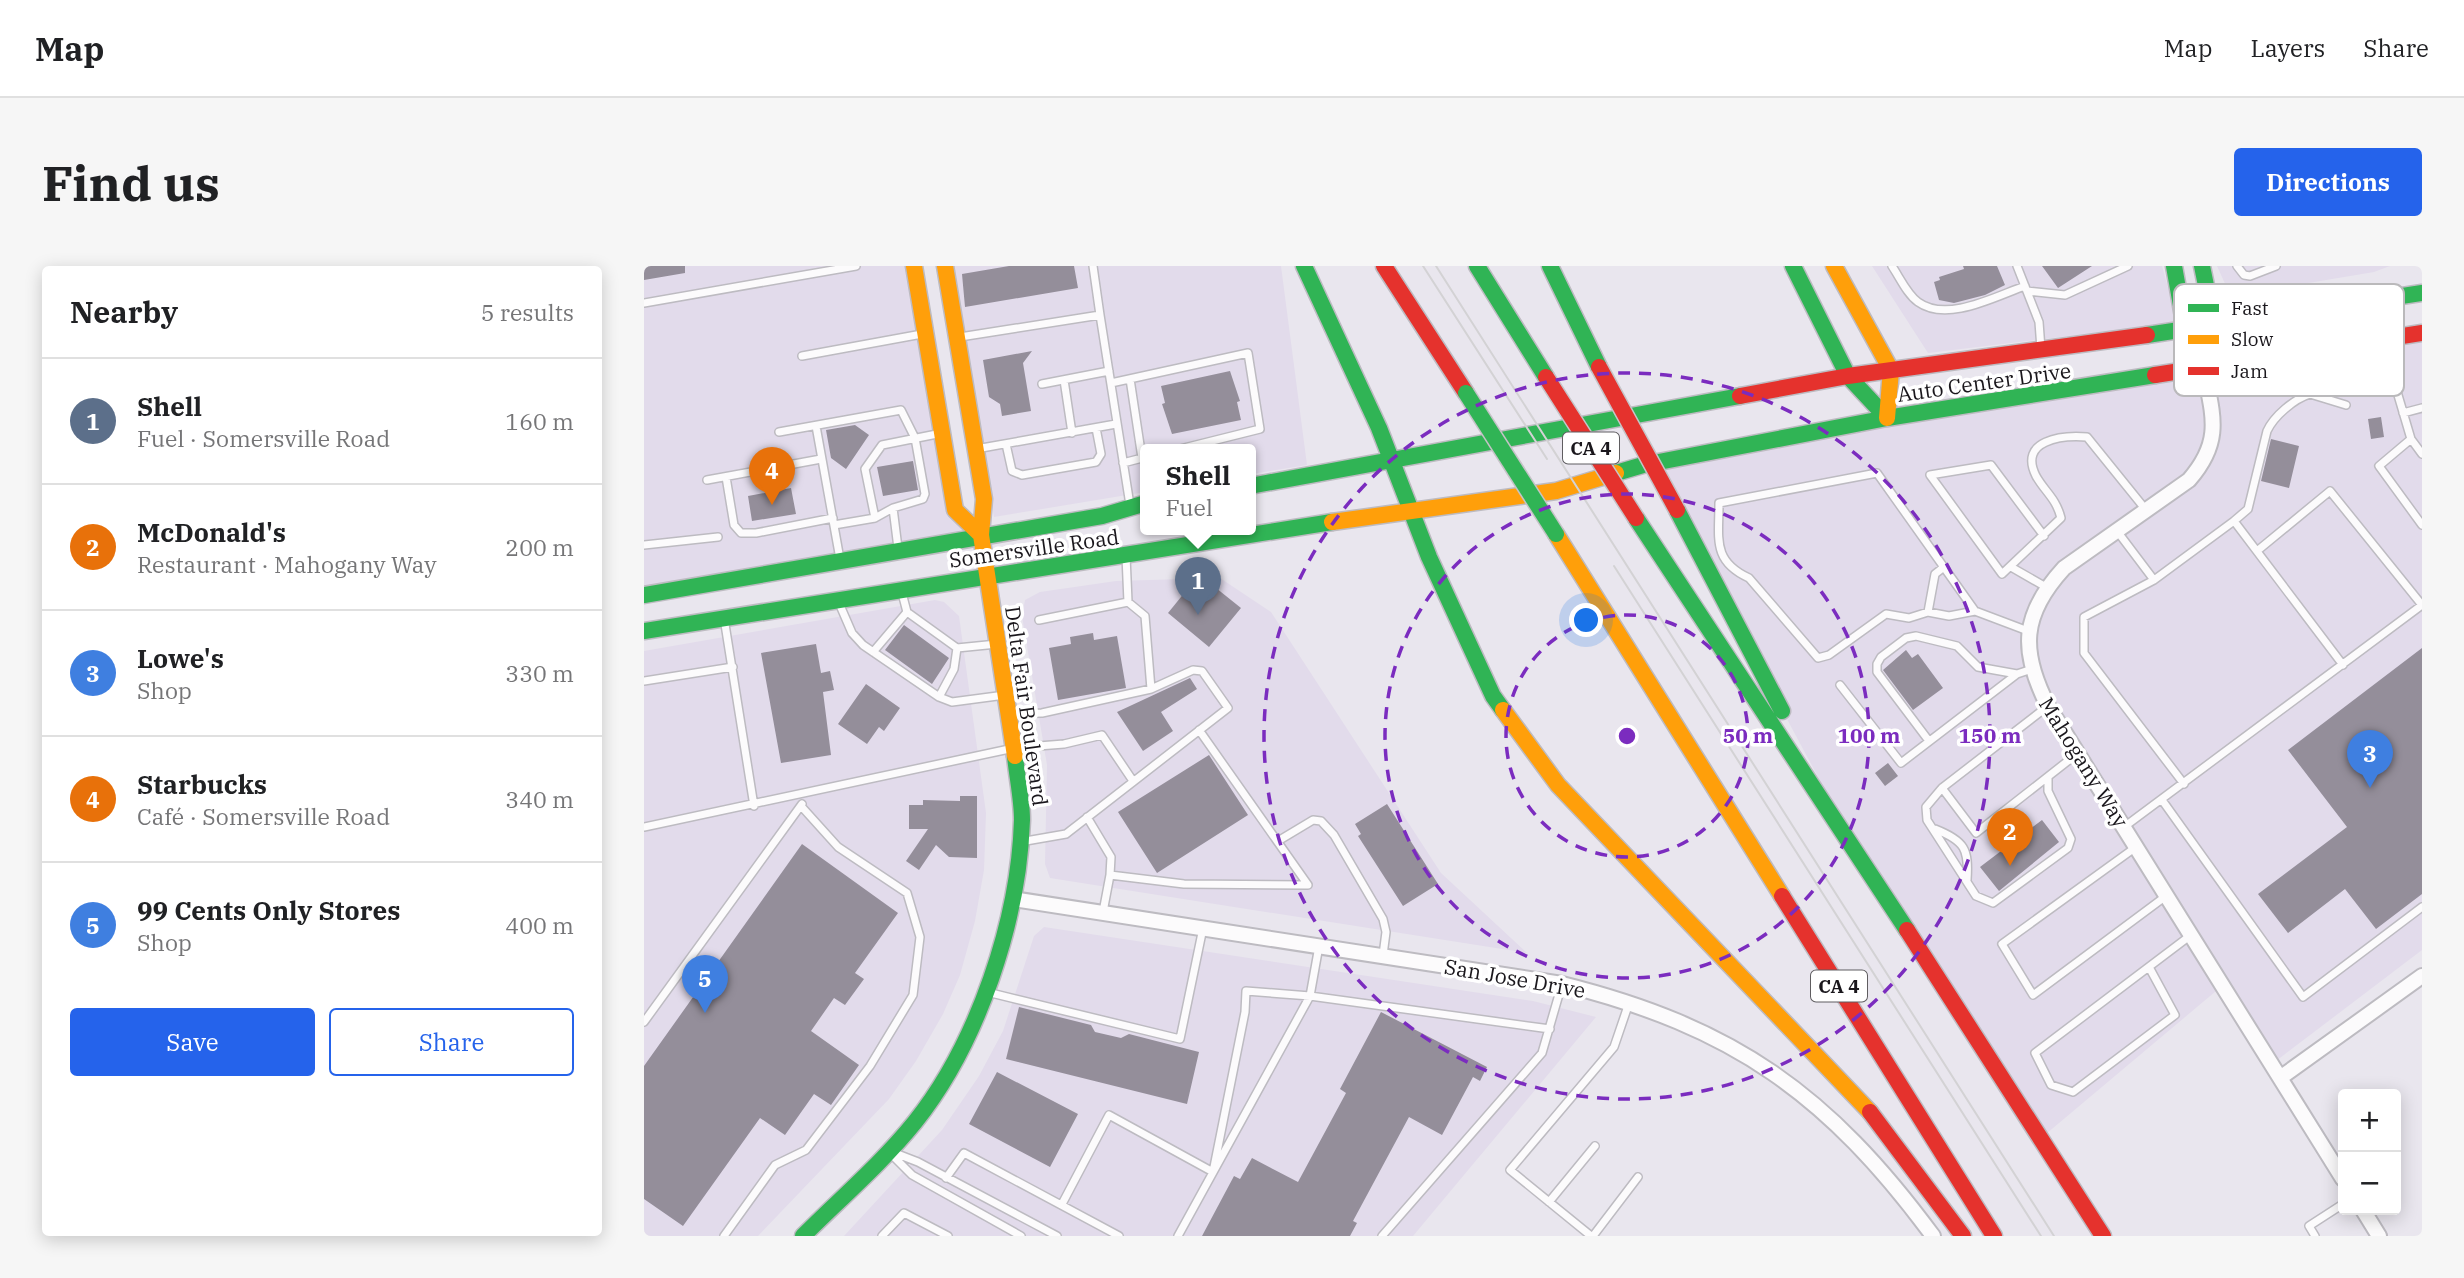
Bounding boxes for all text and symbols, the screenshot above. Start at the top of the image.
text: Map [35,27,104,70]
text: Map [2164,32,2212,64]
text: Layers [2250,32,2325,64]
text: Share [2363,32,2429,64]
button: Directions [2234,148,2422,216]
text: Find us [42,151,220,214]
legend [2174,284,2404,396]
text: Nearby [70,292,178,331]
text: Fast [2231,296,2269,320]
text: 5 results [481,297,574,327]
text: Slow [2231,327,2273,351]
street label: Auto Center Drive [1895,356,2073,408]
text: Jam [2231,359,2268,383]
text: Shell [137,389,202,423]
text: 1 [86,406,100,436]
text: 160 m [505,406,574,436]
text: Fuel · Somersville Road [137,423,390,453]
road number: CA 4 [1563,432,1619,464]
popup [1140,444,1256,535]
pin: 4 [749,447,795,505]
text: Shell [1166,458,1230,492]
text: Fuel [1166,492,1213,522]
text: McDonald's [137,515,286,549]
street label: Somersville Road [947,522,1121,574]
text: 2 [86,532,100,562]
text: 200 m [505,532,574,562]
text: Restaurant · Mahogany Way [137,549,436,579]
pin: 1 [1175,557,1221,615]
your location [1569,603,1603,637]
street label: Delta Fair Boulevard [999,604,1055,808]
text: Lowe's [137,641,224,675]
text: 3 [86,658,100,688]
text: 330 m [505,658,574,688]
text: Shop [137,675,192,705]
street label: Mahogany Way [2033,692,2136,833]
text: 50 m [1723,721,1773,749]
text: 100 m [1837,721,1901,749]
text: 150 m [1958,721,2022,749]
centre of rings [1615,724,1639,748]
pin: 3 [2347,730,2393,788]
text: Starbucks [137,767,267,801]
text: 4 [86,784,100,814]
text: 340 m [505,784,574,814]
text: Café · Somersville Road [137,801,390,831]
pin: 2 [1987,808,2033,866]
text: 99 Cents Only Stores [137,893,400,927]
text: 5 [86,910,100,940]
text: 400 m [505,910,574,940]
text: Shop [137,927,192,957]
street label: San Jose Drive [1442,952,1588,1004]
pin: 5 [682,955,728,1013]
road number: CA 4 [1811,971,1867,1002]
button: Save [70,1008,315,1076]
button: Share [329,1008,574,1076]
map controls [2338,1089,2401,1215]
button: + [2338,1089,2401,1152]
button: − [2338,1152,2401,1215]

